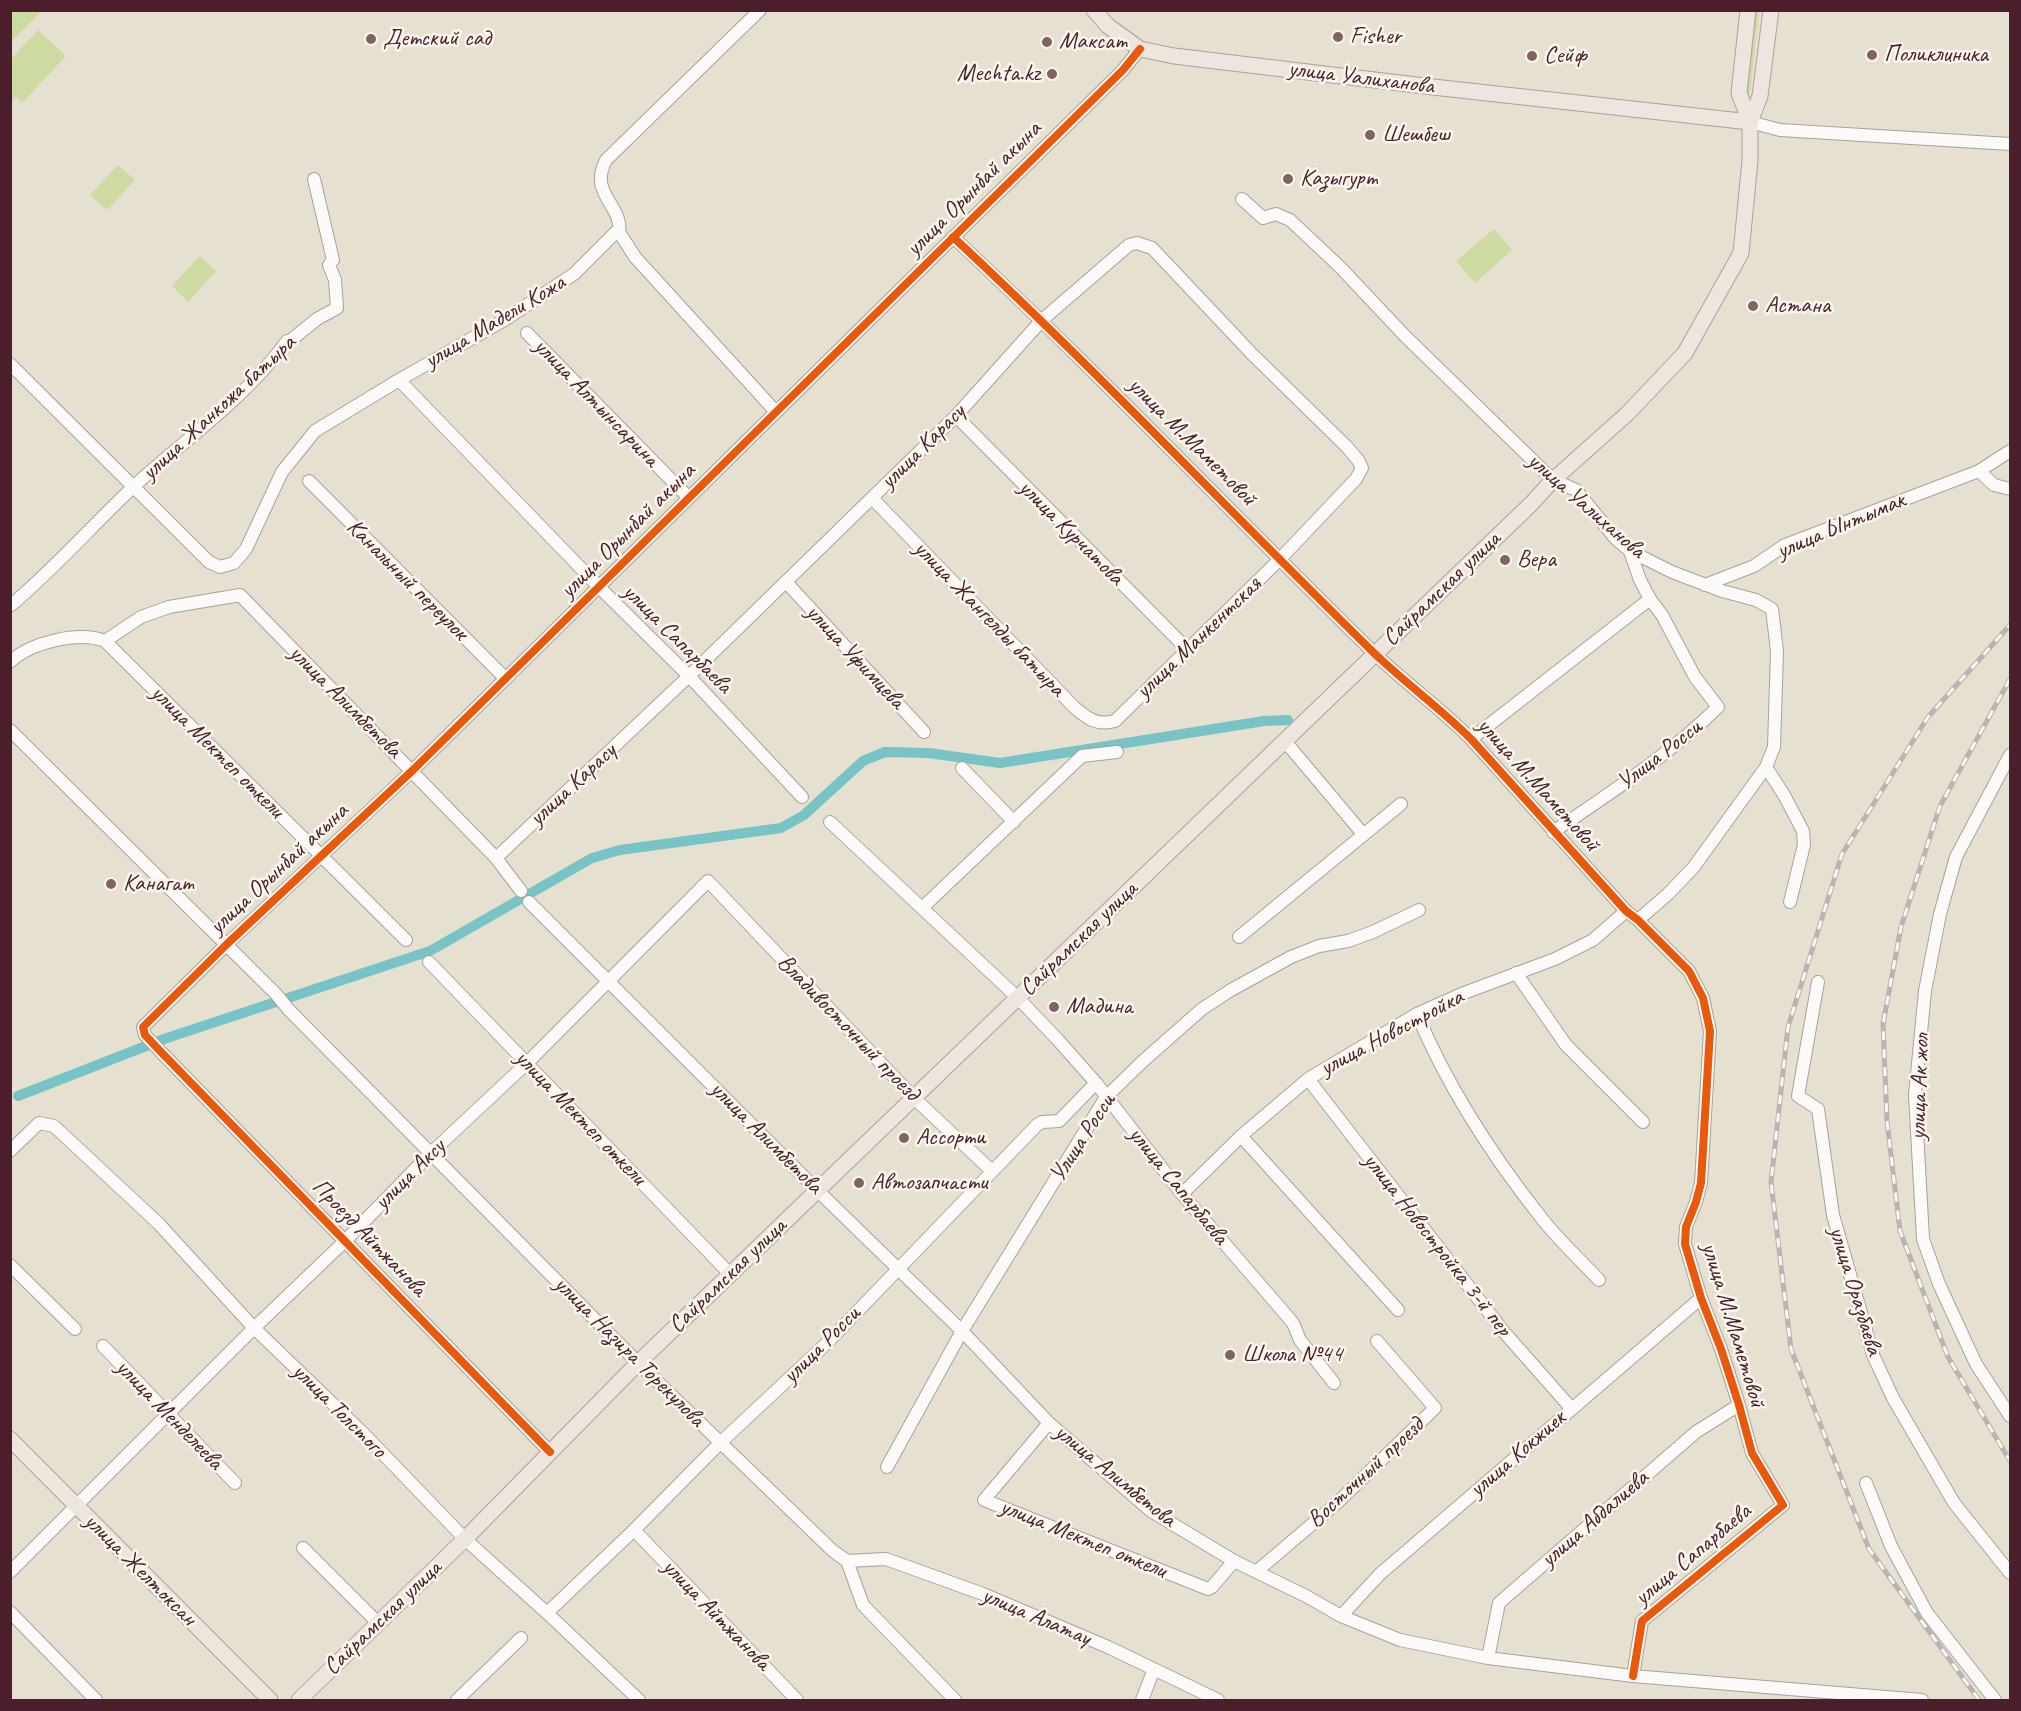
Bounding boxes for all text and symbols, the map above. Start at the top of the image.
place label: Fisher [1350,23,1401,51]
place label: Детский сад [383,25,491,53]
place label: Максат [1059,28,1127,56]
marker: Fisher [1331,30,1345,44]
marker: Детский сад [364,32,378,46]
marker: Максат [1040,35,1054,49]
place label: Поликлиника [1884,41,1988,69]
place label: Сейф [1544,42,1586,70]
marker: Поликлиника [1865,48,1879,62]
marker: Сейф [1525,49,1539,63]
street label: улица Уалиханова [1286,55,1436,101]
place label: Mechta.kz [957,60,1040,88]
marker: Mechta.kz [1045,67,1059,81]
street label: улица Орынбай акына [900,115,1048,263]
place label: Шешбеш [1382,121,1450,149]
marker: Шешбеш [1363,128,1377,142]
place label: Казыгурт [1300,165,1378,193]
marker: Казыгурт [1281,172,1295,186]
street label: улица Мадели Кожа [419,269,571,375]
place label: Астана [1765,292,1830,320]
marker: Астана [1746,299,1760,313]
street label: улица Жанкожа батыра [136,329,302,487]
street label: улица Алтынсарина [527,333,665,473]
street label: улица М.Маметовой [1121,371,1263,513]
street label: улица Карасу [874,398,972,496]
street label: улица Уалиханова [1521,447,1651,565]
street label: улица Орынбай акына [554,457,702,605]
street label: улица Курчатова [1012,474,1130,592]
street label: улица Ынтымак [1772,486,1910,566]
street label: Канальный переулок [340,513,474,647]
street label: Сайрамская улица [1377,525,1507,653]
street label: улица Жангелды батыра [907,535,1071,703]
place label: Вера [1517,546,1556,574]
marker: Вера [1498,553,1512,567]
street label: улица Манкентская [1130,571,1268,705]
street label: улица Сапарбаева [616,578,738,700]
street label: улица Уфимцева [799,599,911,715]
street label: улица Алимбетова [282,639,408,765]
street label: улица Мектеп откели [144,679,290,825]
street label: улица М.Маметовой [1470,712,1606,858]
street label: Улица Росси [1612,713,1708,797]
street label: улица Карасу [523,737,623,833]
street label: улица Орынбай акына [203,797,355,941]
place label: Канагат [123,870,194,898]
street label: Сайрамская улица [1014,875,1144,1003]
marker: Канагат [104,877,118,891]
street label: Владивосточный проезд [771,949,925,1107]
street label: улица Новостройка [1315,983,1469,1083]
place label: Мадина [1066,993,1132,1021]
marker: Мадина [1047,1000,1061,1014]
street label: улица Ак жол [1904,1033,1936,1141]
street label: улица Мектеп откели [508,1044,652,1192]
street label: улица Алимбетова [703,1075,829,1201]
street label: Улица Росси [1044,1088,1122,1188]
street label: улица Сапарбаева [1122,1121,1234,1251]
place label: Ассорти [916,1124,985,1152]
marker: Ассорти [897,1131,911,1145]
street label: улица Аксу [368,1133,452,1217]
street label: улица Новостройка 3-й пер [1356,1148,1518,1342]
place label: Автозапчасти [871,1169,988,1197]
street label: Проезд Айтжанова [305,1173,433,1303]
marker: Автозапчасти [852,1176,866,1190]
street label: Сайрамская улица [663,1212,793,1340]
street label: улица Оразбаева [1822,1223,1888,1359]
street label: улица М.Маметовой [1694,1239,1772,1411]
street label: улица Назира Торекулова [548,1271,710,1433]
street label: улица Росси [777,1300,867,1390]
place label: Школа №44 [1242,1341,1342,1369]
marker: Школа №44 [1223,1348,1237,1362]
street label: улица Менделеева [109,1354,229,1476]
street label: улица Толстого [286,1358,392,1464]
street label: улица Кокжиек [1464,1404,1572,1504]
street label: Восточный проезд [1302,1412,1430,1534]
street label: улица Алимбетова [1048,1418,1182,1534]
street label: улица Абдалиева [1535,1464,1655,1574]
street label: улица Мектеп откели [996,1493,1170,1585]
street label: улица Сапарбаева [1629,1498,1757,1612]
street label: улица Желтоксан [78,1508,202,1632]
street label: улица Айтжанова [656,1553,776,1677]
street label: Сайрамская улица [318,1554,448,1682]
street label: улица Алатау [977,1581,1095,1653]

